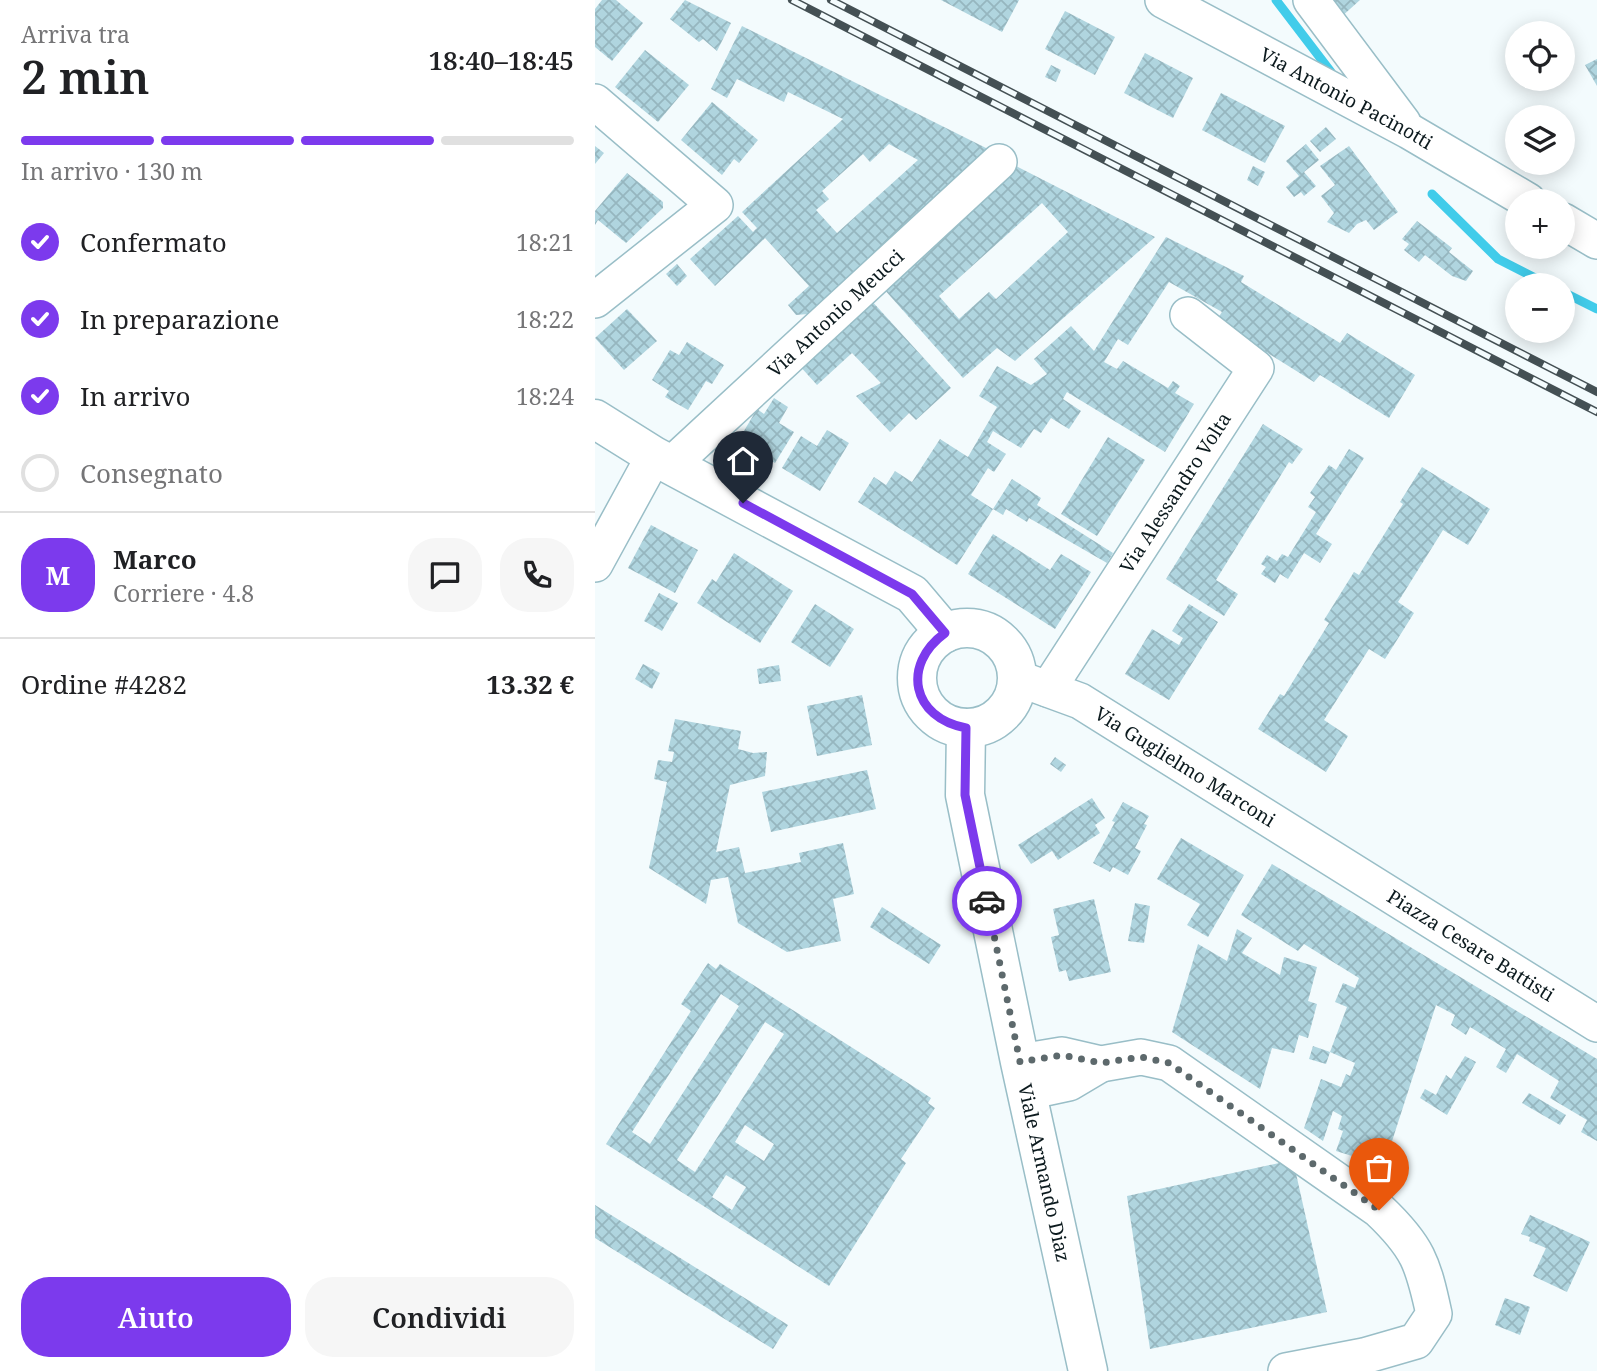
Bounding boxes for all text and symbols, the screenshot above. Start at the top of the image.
text: Arriva tra [21,18,130,50]
map controls [1505,21,1575,343]
button: locate [1505,21,1575,91]
street label: Via Antonio Pacinotti [1255,41,1438,155]
text: 18:40–18:45 [428,42,574,78]
text: 2 min [21,45,149,107]
button: layers [1505,105,1575,175]
text: In arrivo · 130 m [21,155,203,187]
button: + [1505,189,1575,259]
icon: check [21,223,59,261]
text: Confermato [80,224,227,260]
text: 18:21 [516,226,574,258]
street label: Via Antonio Meucci [762,243,909,383]
button: − [1505,273,1575,343]
icon: check [21,300,59,338]
text: In preparazione [80,301,279,337]
text: 18:22 [516,303,574,335]
icon: check [21,377,59,415]
text: In arrivo [80,378,191,414]
text: 18:24 [516,380,574,412]
street label: Via Alessandro Volta [1114,407,1237,578]
pin [713,431,773,503]
icon: home [724,442,762,480]
text: Consegnato [80,455,223,491]
button: chat [408,538,482,612]
button: phone [500,538,574,612]
text: Marco [113,541,197,577]
text: M [46,557,70,593]
text: Corriere · 4.8 [113,577,254,609]
text: Ordine #4282 [21,666,187,702]
text: 13.32 € [486,666,574,702]
street label: Via Guglielmo Marconi [1090,700,1280,833]
courier [952,866,1022,936]
icon: car [968,882,1006,920]
street label: Piazza Cesare Battisti [1382,883,1559,1007]
street label: Viale Armando Diaz [1012,1081,1077,1264]
pin [1349,1138,1409,1210]
icon: bag [1360,1149,1398,1187]
button: Aiuto [21,1277,291,1357]
button: Condividi [305,1277,574,1357]

